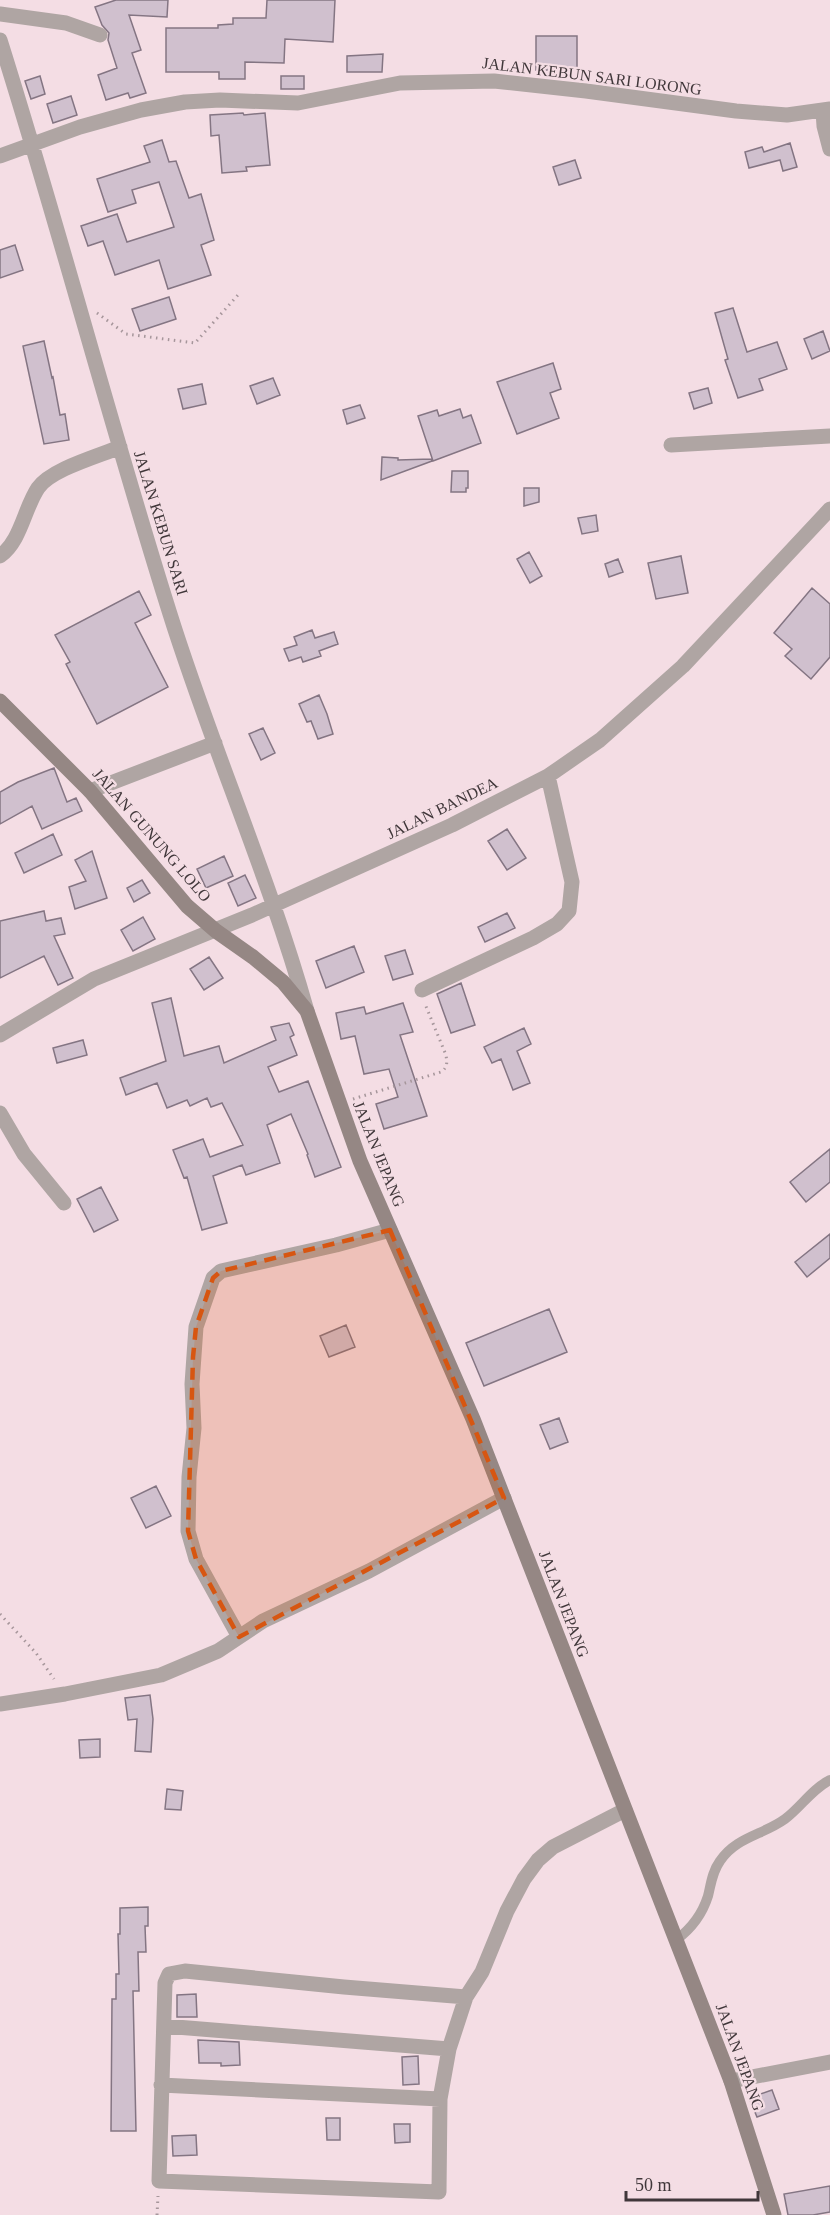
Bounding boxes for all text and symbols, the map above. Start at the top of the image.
street label: JALAN KEBUN SARI LORONG [481,54,703,98]
street label: JALAN KEBUN SARI [131,449,191,597]
street label: JALAN GUNUNG LOLO [90,765,214,905]
street label: JALAN BANDEA [384,774,501,842]
street label: JALAN JEPANG [350,1099,408,1210]
street label: JALAN JEPANG [536,1548,592,1660]
street label: JALAN JEPANG [713,2001,767,2113]
scale bar [626,2164,758,2202]
text: 50 m [635,2175,672,2195]

